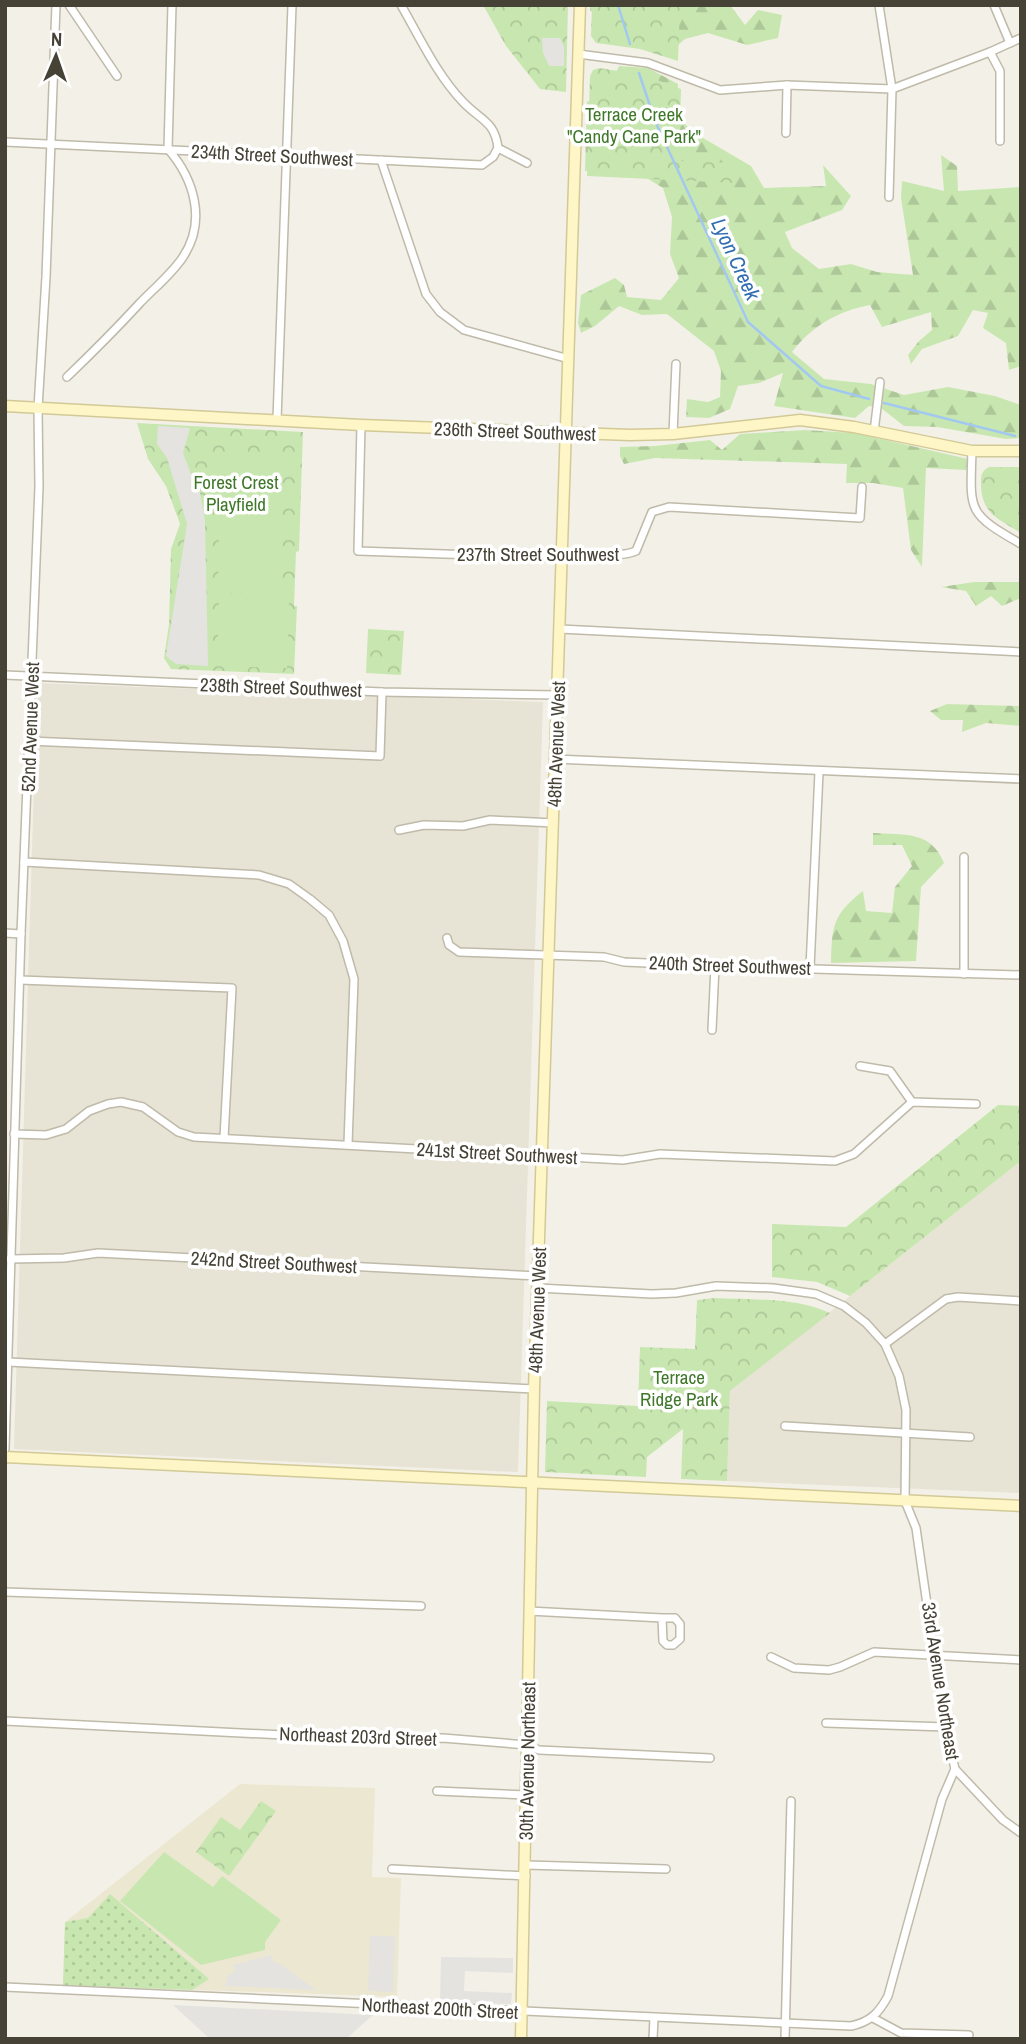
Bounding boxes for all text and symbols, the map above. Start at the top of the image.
north arrow [21,21,91,91]
text: N [51,26,63,52]
park label: Terrace Creek "Candy Cane Park" [567,101,701,149]
street label: 234th Street Southwest [190,138,354,172]
water label: Lyon Creek [704,213,768,306]
street label: 236th Street Southwest [434,415,597,447]
park label: Forest Crest Playfield [194,469,279,517]
street label: 237th Street Southwest [457,541,620,567]
street label: 52nd Avenue West [15,661,45,793]
street label: 238th Street Southwest [200,671,363,703]
street label: 48th Avenue West [541,680,571,807]
street label: 240th Street Southwest [649,949,812,981]
street label: 241st Street Southwest [416,1136,579,1170]
street label: 242nd Street Southwest [190,1245,358,1279]
street label: 48th Avenue West [522,1246,552,1373]
park label: Terrace Ridge Park [640,1364,718,1412]
street label: 33rd Avenue Northeast [916,1600,966,1762]
street label: 30th Avenue Northeast [513,1681,541,1840]
street label: Northeast 203rd Street [279,1720,438,1752]
street label: Northeast 200th Street [361,1991,520,2025]

